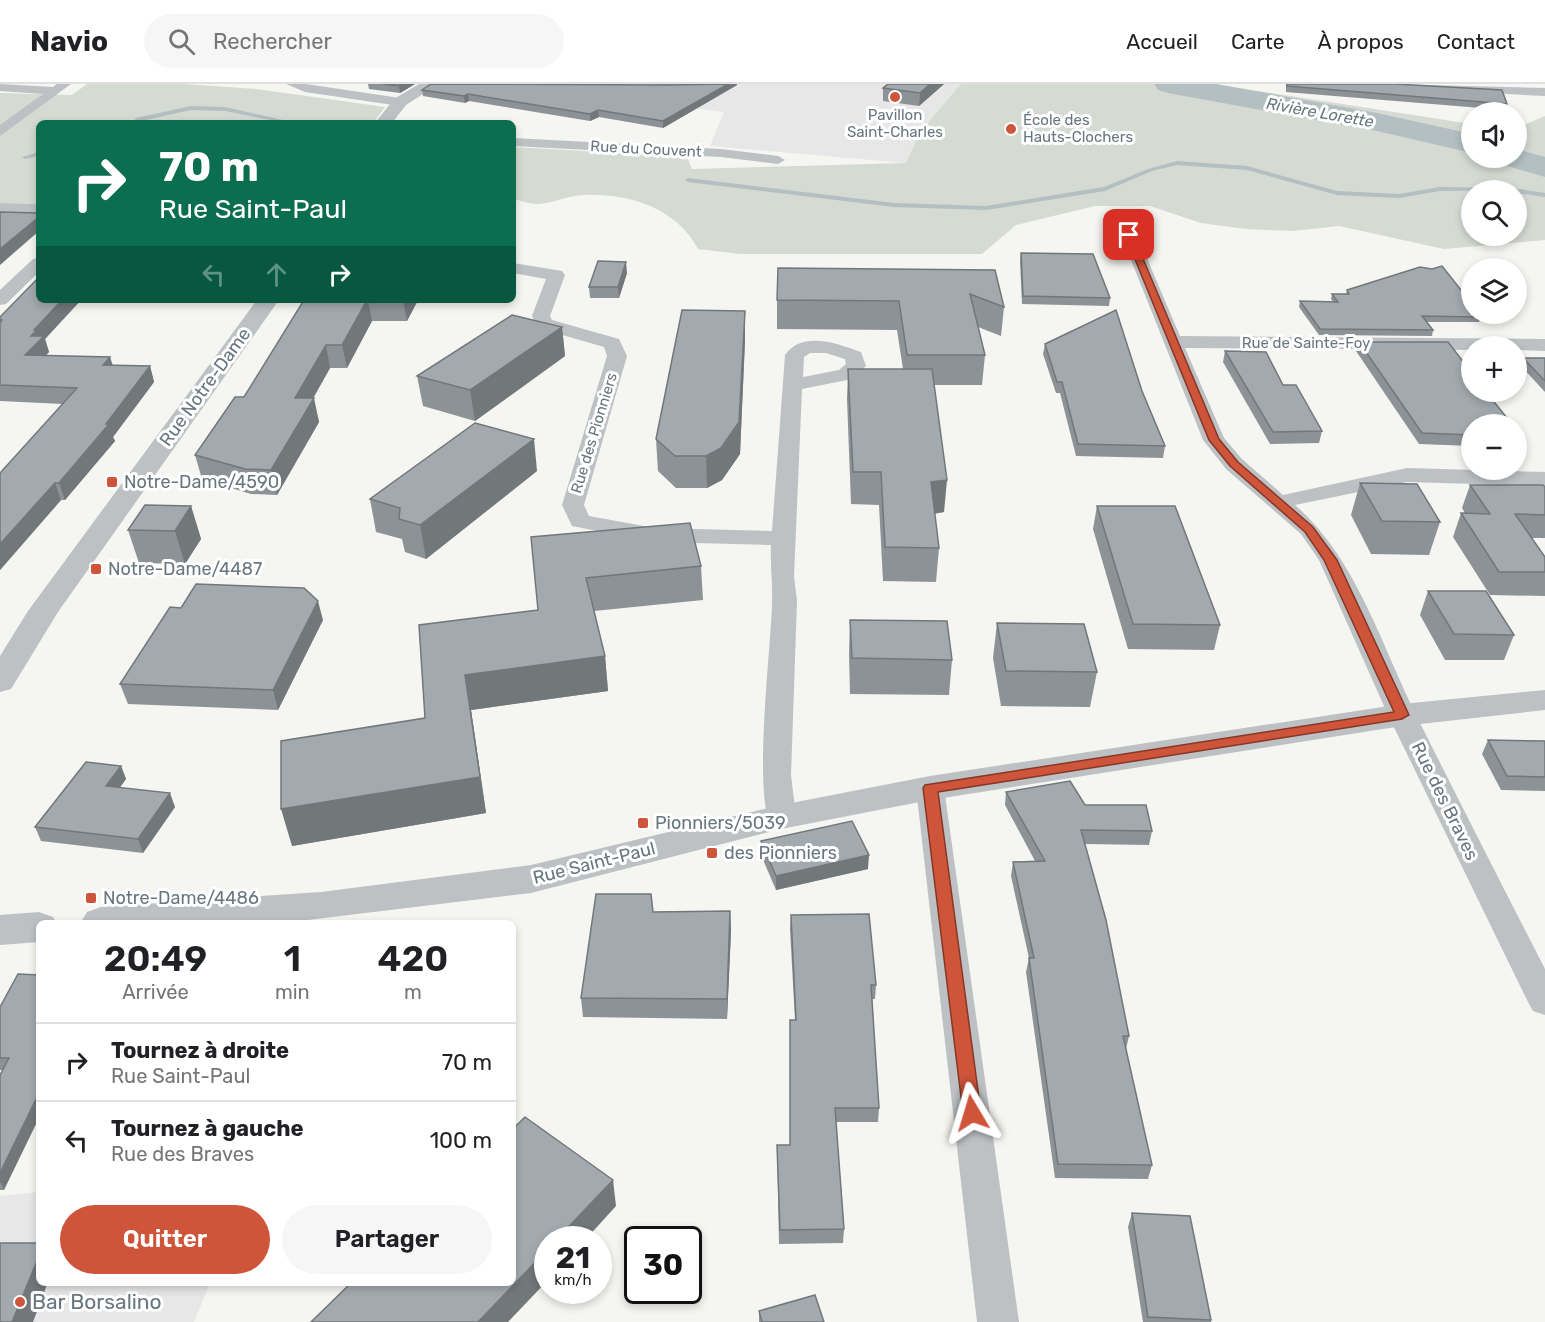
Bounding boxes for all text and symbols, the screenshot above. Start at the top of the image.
search box [144,14,564,68]
text: Navio [30,25,108,58]
icon: search [165,25,198,58]
text: Rechercher [213,28,332,55]
text: Accueil [1126,29,1198,54]
text: Carte [1231,29,1284,54]
text: À propos [1317,29,1404,54]
text: Contact [1437,29,1515,54]
marker: Pavillon Saint-Charles [888,90,902,104]
water label: Rivière Lorette [1265,94,1375,131]
map controls [1461,102,1527,480]
button: sound [1461,102,1527,168]
place label: Pavillon Saint-Charles [847,106,943,141]
place label: École des Hauts-Clochers [1023,111,1133,146]
marker: École des Hauts-Clochers [1004,122,1018,136]
street label: Rue du Couvent [590,137,702,161]
text: 70 m [159,142,259,192]
icon: right [60,144,138,222]
button: search [1461,180,1527,246]
text: Rue Saint-Paul [159,193,347,225]
pin [1103,209,1154,260]
icon: arrive [1112,218,1145,251]
icon: left [197,258,230,291]
icon: ahead [260,258,293,291]
icon: right [323,258,356,291]
button: layers [1461,258,1527,324]
street label: Rue Notre-Dame [155,324,255,450]
street label: Rue de Sainte-Foy [1242,334,1370,352]
button: + [1461,336,1527,402]
street label: Rue des Pionniers [567,370,621,495]
button: − [1461,414,1527,480]
place label: Notre-Dame/4590 [124,471,279,493]
marker: Notre-Dame/4590 [105,475,119,489]
place label: Notre-Dame/4487 [108,558,262,580]
marker: Notre-Dame/4487 [89,562,103,576]
street label: Rue des Braves [1407,738,1483,864]
place label: Pionniers/5039 [655,812,786,834]
marker: Pionniers/5039 [636,816,650,830]
street label: Rue Saint-Paul [531,837,657,889]
place label: des Pionniers [724,842,837,864]
marker: des Pionniers [705,846,719,860]
place label: Notre-Dame/4486 [103,887,259,909]
marker: Notre-Dame/4486 [84,891,98,905]
text: 20:49 [104,937,207,980]
text: 1 [284,937,301,980]
text: 420 [377,937,448,980]
text: Arrivée [122,980,189,1004]
text: min [275,980,310,1004]
text: m [404,980,422,1004]
text: Tournez à droite [111,1037,289,1064]
icon: right [60,1046,93,1079]
text: 70 m [442,1049,492,1076]
text: Rue Saint-Paul [111,1064,250,1088]
position arrow [940,1081,1004,1145]
text: Tournez à gauche [111,1115,304,1142]
icon: left [60,1124,93,1157]
text: 100 m [430,1127,492,1154]
text: Rue des Braves [111,1142,254,1166]
button: Quitter [60,1205,270,1274]
button: Partager [282,1205,492,1274]
speed limit sign: 30 [624,1226,702,1304]
text: 21 [556,1240,590,1276]
text: km/h [554,1271,592,1289]
place label: Bar Borsalino [32,1289,162,1314]
marker: Bar Borsalino [13,1295,27,1309]

